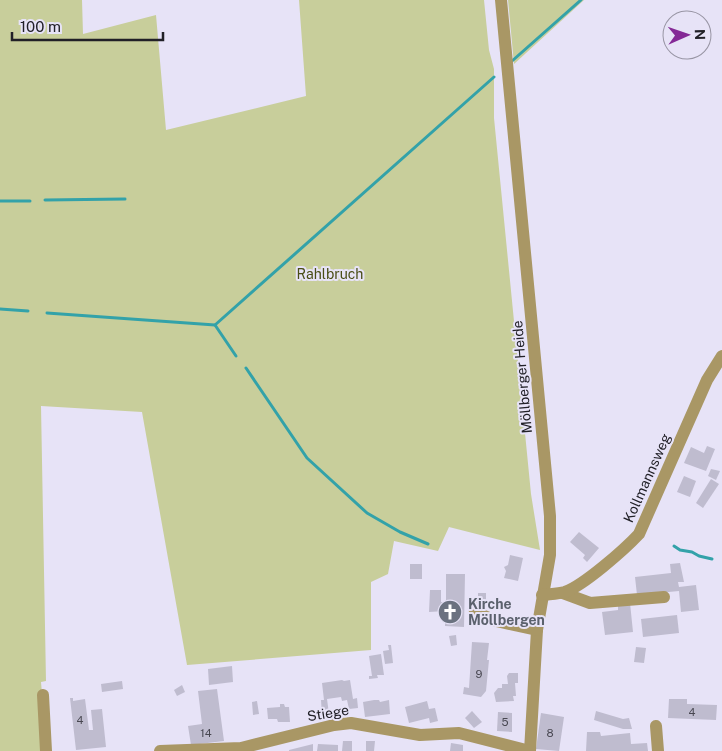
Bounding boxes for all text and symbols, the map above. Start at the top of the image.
scale bar [12,10,164,42]
north arrow [662,10,712,60]
text: 100 m [20,18,61,35]
text: N [692,29,708,40]
park label: Rahlbruch [297,266,363,282]
street label: Möllberger Heide [509,320,535,434]
street label: Kollmannsweg [620,431,674,525]
place label: Kirche Möllbergen [468,596,545,628]
church icon: Kirche Möllbergen [437,599,463,625]
house number: 9 [476,668,483,680]
street label: Stiege [306,702,350,724]
house number: 4 [689,706,696,718]
house number: 4 [77,714,84,726]
house number: 5 [501,716,509,728]
house number: 14 [200,727,212,739]
house number: 8 [546,727,554,739]

